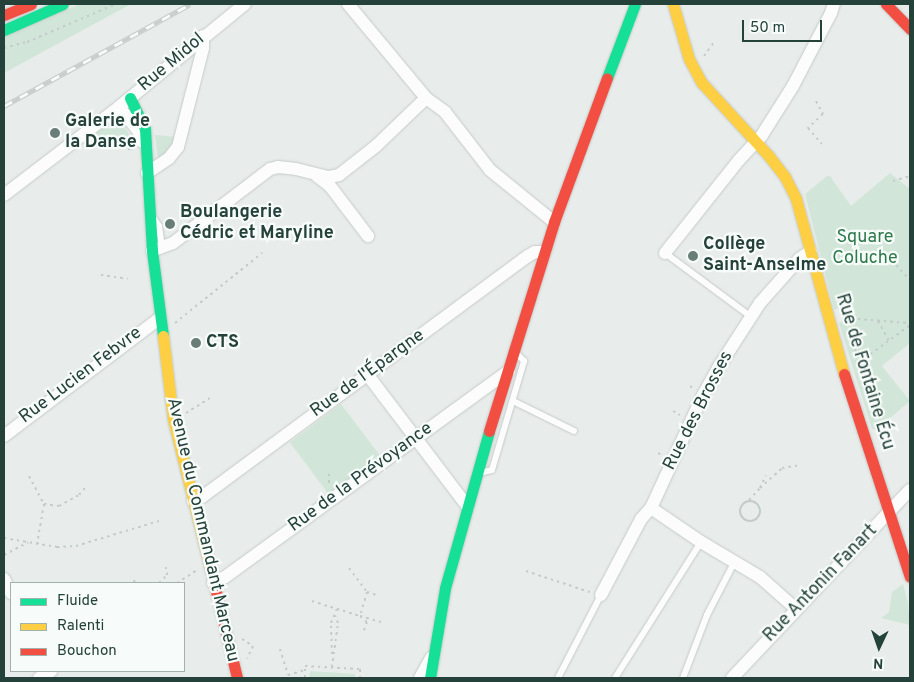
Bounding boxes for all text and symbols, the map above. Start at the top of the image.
scale bar [744,10,824,42]
text: 50 m [750,19,785,38]
street label: Rue Midol [135,29,209,97]
place label: Galerie de la Danse [65,112,150,154]
marker: Galerie de la Danse [49,127,61,139]
place label: Boulangerie Cédric et Maryline [180,203,334,245]
marker: Boulangerie Cédric et Maryline [164,218,176,230]
park label: Square Coluche [832,228,898,270]
place label: Collège Saint-Anselme [703,235,826,278]
marker: Collège Saint-Anselme [687,250,699,262]
street label: Rue de Fontaine Écu [830,291,898,453]
street label: Rue Lucien Febvre [16,323,146,429]
street label: Rue de l'Épargne [307,325,429,423]
place label: CTS [206,332,239,354]
marker: CTS [190,337,202,349]
street label: Rue des Brosses [660,348,738,474]
street label: Avenue du Commandant Marceau [161,396,243,664]
street label: Rue de la Prévoyance [285,418,437,538]
street label: Rue Antonin Fanart [759,520,883,648]
legend [10,582,185,672]
text: Fluide [57,592,98,611]
text: Ralenti [57,617,104,636]
north arrow [854,622,904,672]
text: Bouchon [57,642,117,661]
text: N [873,654,884,671]

